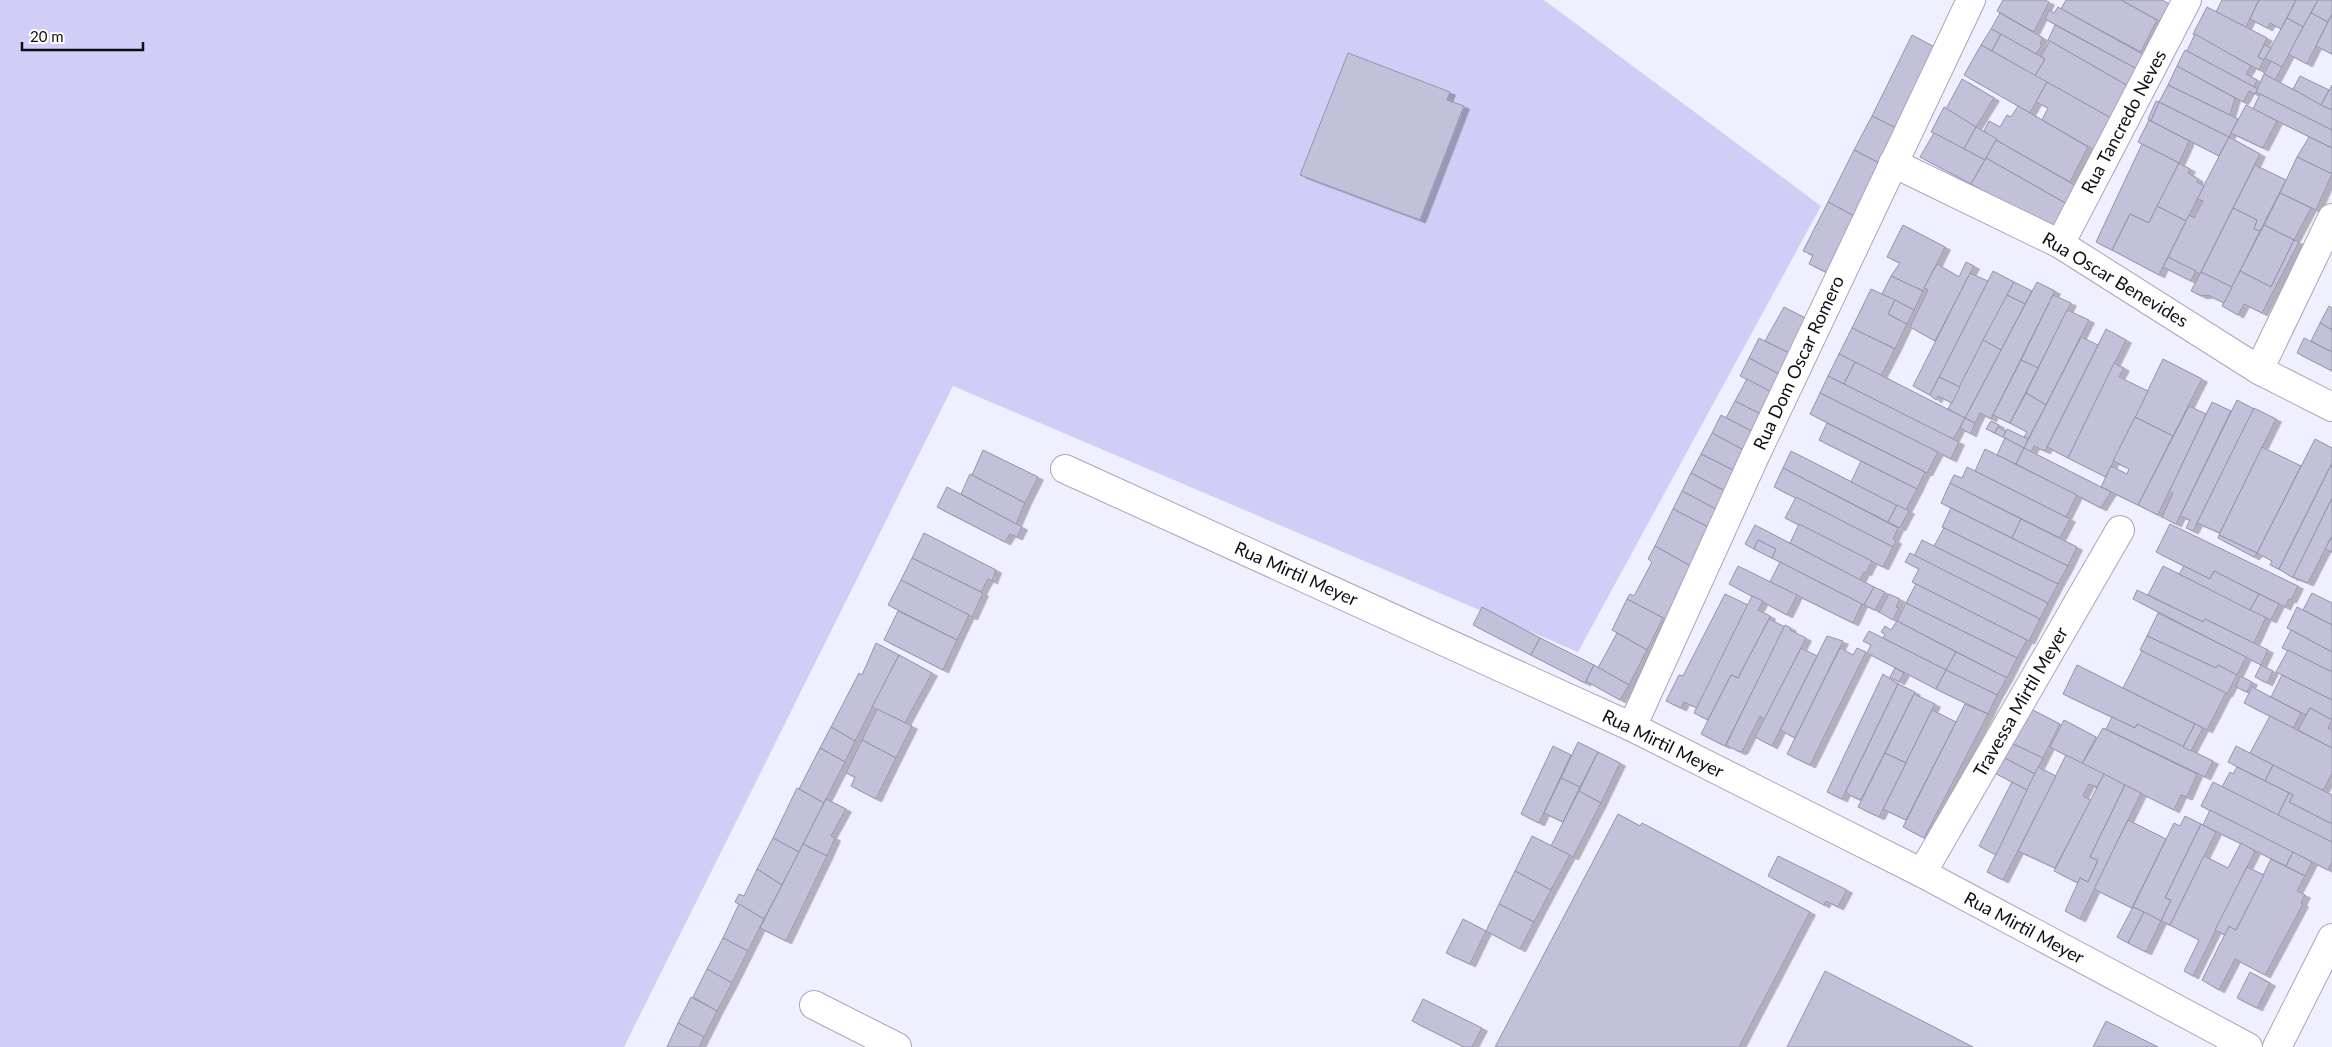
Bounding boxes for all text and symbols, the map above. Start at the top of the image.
scale bar [22,20,144,52]
text: 20 m [30,27,64,45]
street label: Rua Tancredo Neves [2076,46,2170,197]
street label: Rua Oscar Benevides [2039,227,2193,331]
street label: Rua Dom Oscar Romero [1748,272,1848,453]
street label: Rua Mirtil Meyer [1231,536,1362,610]
street label: Travessa Mirtil Meyer [1968,622,2072,780]
street label: Rua Mirtil Meyer [1599,704,1728,782]
street label: Rua Mirtil Meyer [1961,886,2089,968]

